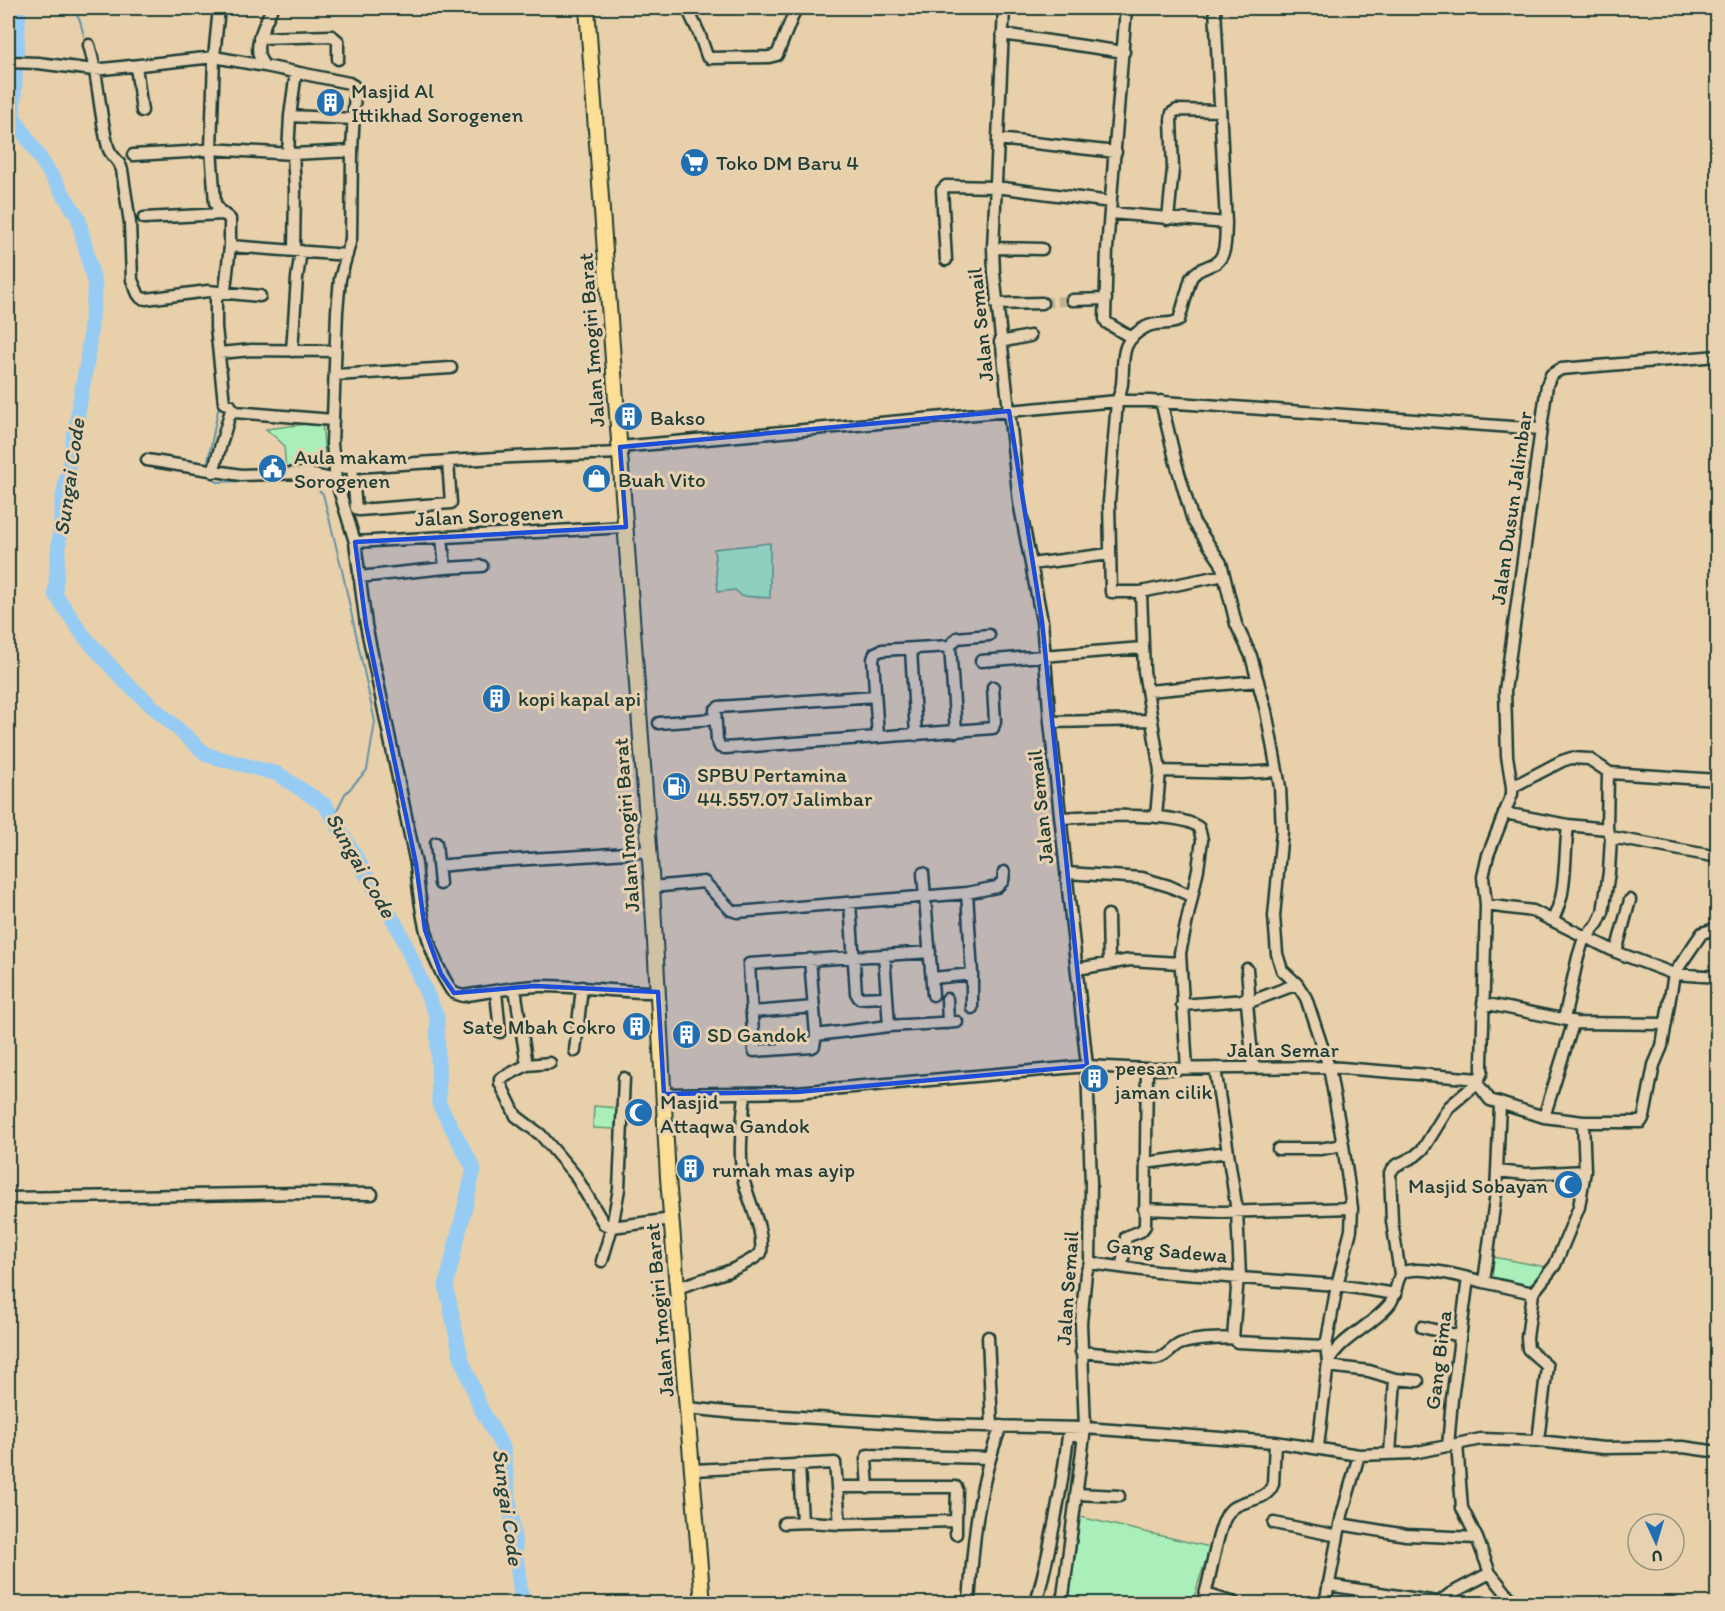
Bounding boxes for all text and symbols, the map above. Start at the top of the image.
place label: Masjid Al Ittikhad Sorogenen [351,78,523,127]
building icon: Masjid Al Ittikhad Sorogenen [314,86,346,118]
supermarket icon: Toko DM Baru 4 [679,146,711,178]
place label: Toko DM Baru 4 [716,150,859,175]
street label: Jalan Imogiri Barat [572,252,610,428]
street label: Jalan Semail [962,267,998,383]
building icon: Bakso [613,401,645,433]
place label: Bakso [650,405,705,430]
street label: Jalan Dusun Jalimbar [1485,410,1537,606]
water label: Sungai Code [47,415,91,537]
place label: Aula makam Sorogenen [294,444,407,493]
public building icon: Aula makam Sorogenen [257,452,289,484]
shop icon: Buah Vito [581,463,613,495]
place label: Buah Vito [618,467,706,492]
street label: Jalan Sorogenen [414,499,564,531]
building icon: kopi kapal api [481,682,513,714]
place label: kopi kapal api [518,686,641,711]
street label: Jalan Imogiri Barat [607,737,645,913]
street label: Jalan Semail [1022,749,1058,865]
place label: SPBU Pertamina 44.557.07 Jalimbar [697,762,873,811]
fuel station icon: SPBU Pertamina 44.557.07 Jalimbar [660,770,692,802]
water label: Sungai Code [320,807,403,924]
building icon: Sate Mbah Cokro [621,1010,653,1042]
place label: Sate Mbah Cokro [462,1014,616,1039]
building icon: SD Gandok [670,1018,702,1050]
place label: SD Gandok [707,1022,807,1047]
street label: Jalan Semar [1227,1037,1340,1062]
place label: peesan jaman cilik [1114,1055,1212,1104]
building icon: peesan jaman cilik [1078,1063,1110,1095]
place label: Masjid Attaqwa Gandok [660,1089,810,1138]
mosque icon: Masjid Attaqwa Gandok [623,1097,655,1129]
building icon: rumah mas ayip [675,1153,707,1185]
place label: rumah mas ayip [712,1157,855,1182]
mosque icon: Masjid Sobayan [1553,1169,1585,1201]
place label: Masjid Sobayan [1408,1173,1548,1198]
street label: Jalan Imogiri Barat [639,1222,679,1398]
street label: Jalan Semail [1051,1230,1083,1346]
street label: Gang Sadewa [1105,1232,1229,1268]
street label: Gang Bima [1420,1309,1457,1411]
water label: Sungai Code [486,1447,530,1569]
north arrow [1626,1512,1686,1572]
text: U [1651,1547,1663,1566]

